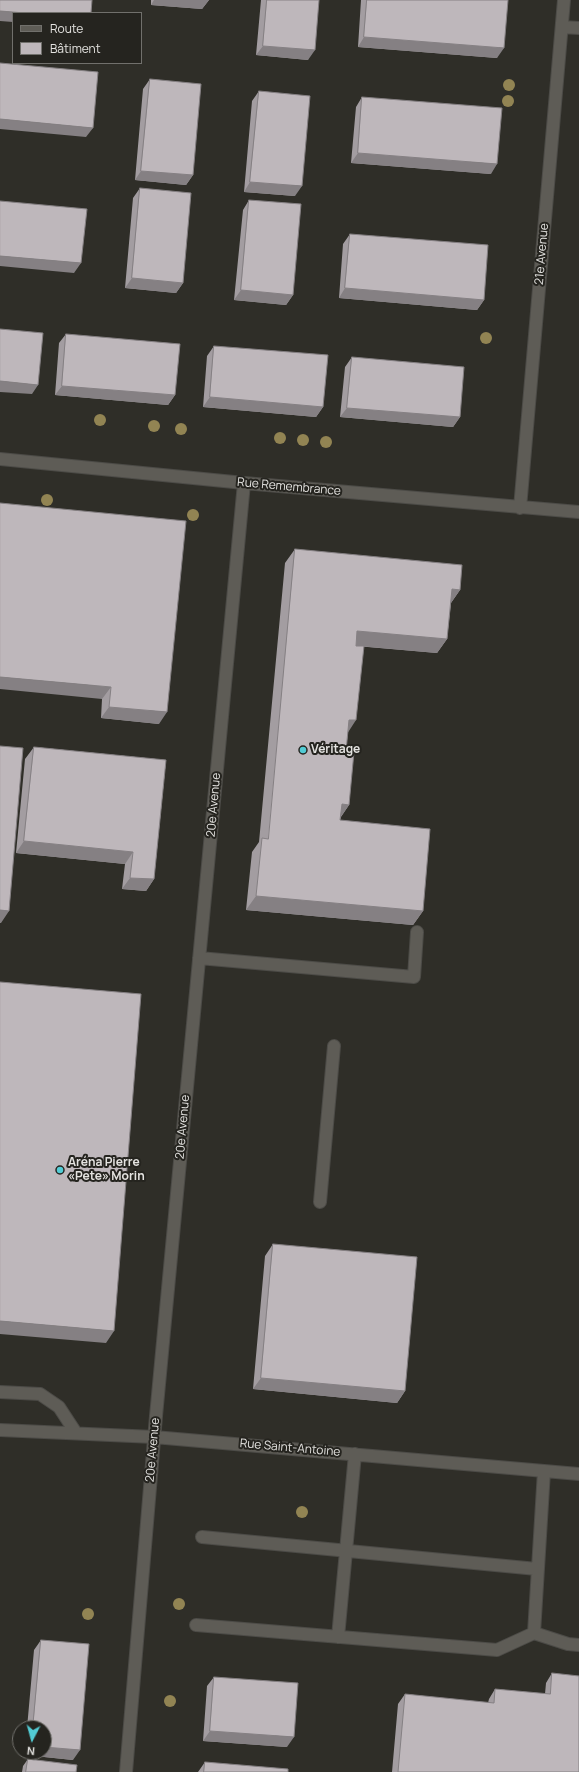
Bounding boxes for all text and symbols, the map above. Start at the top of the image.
legend [12,12,142,64]
text: Route [50,20,83,37]
text: Bâtiment [50,40,101,57]
street label: 21e Avenue [532,222,552,286]
street label: Rue Remembrance [237,475,341,499]
place label: Véritage [311,743,360,757]
marker: Véritage [298,745,308,755]
street label: 20e Avenue [204,772,224,838]
street label: 20e Avenue [173,1094,193,1160]
place label: Aréna Pierre «Pete» Morin [68,1156,145,1184]
marker: Aréna Pierre «Pete» Morin [55,1165,65,1175]
street label: 20e Avenue [143,1417,163,1483]
street label: Rue Saint-Antoine [239,1436,341,1460]
north arrow [12,1720,52,1760]
text: N [26,1744,36,1759]

